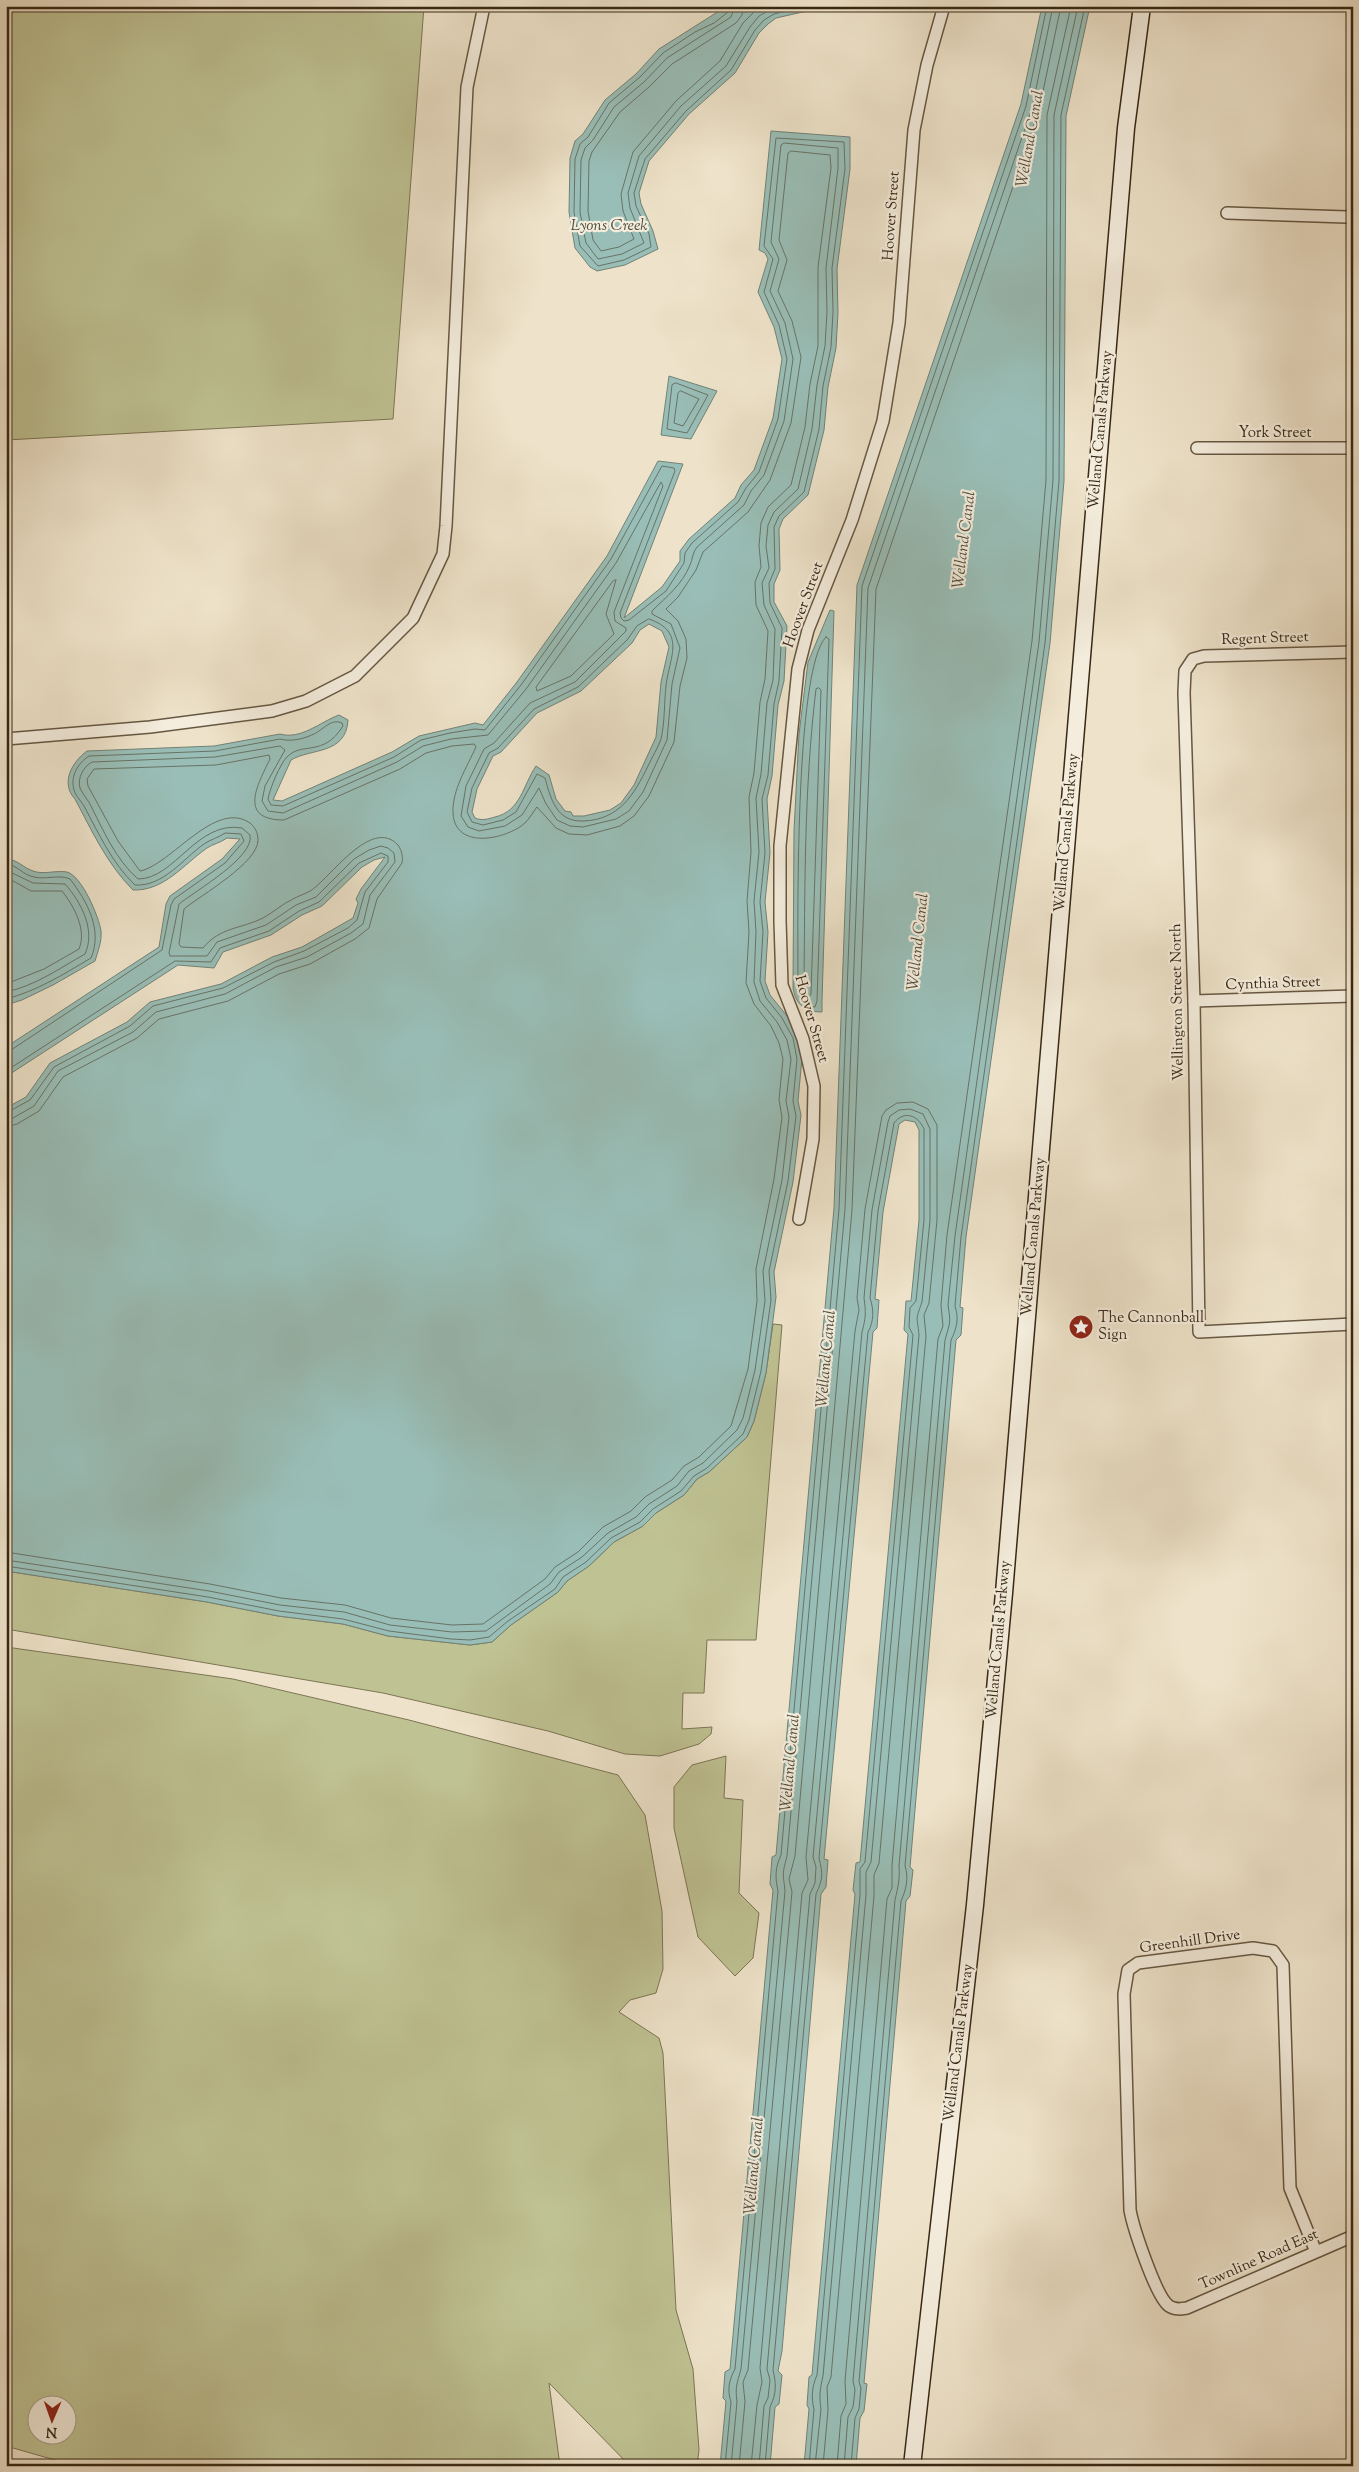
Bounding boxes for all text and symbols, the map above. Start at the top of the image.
water label: Welland Canal [1011,89,1051,189]
street label: Hoover Street [878,170,906,262]
water label: Lyons Creek [571,215,647,238]
street label: Welland Canals Parkway [1084,349,1118,510]
street label: York Street [1238,423,1312,444]
water label: Welland Canal [948,490,982,590]
street label: Hoover Street [779,559,829,651]
street label: Regent Street [1221,627,1309,651]
street label: Welland Canals Parkway [1050,752,1084,913]
water label: Welland Canal [902,892,936,992]
street label: Wellington Street North [1166,923,1190,1081]
street label: Cynthia Street [1225,972,1321,996]
street label: Hoover Street [789,973,833,1065]
street label: Welland Canals Parkway [1017,1156,1051,1317]
place label: The Cannonball Sign [1098,1308,1204,1346]
water label: Welland Canal [811,1309,843,1409]
place icon: The Cannonball Sign [1068,1314,1094,1340]
street label: Welland Canals Parkway [982,1559,1016,1720]
water label: Welland Canal [775,1713,807,1813]
street label: Greenhill Drive [1138,1925,1242,1959]
street label: Welland Canals Parkway [939,1962,979,2123]
water label: Welland Canal [739,2116,771,2216]
street label: Townline Road East [1196,2224,1322,2296]
north arrow [28,2394,78,2444]
text: N [46,2421,58,2441]

